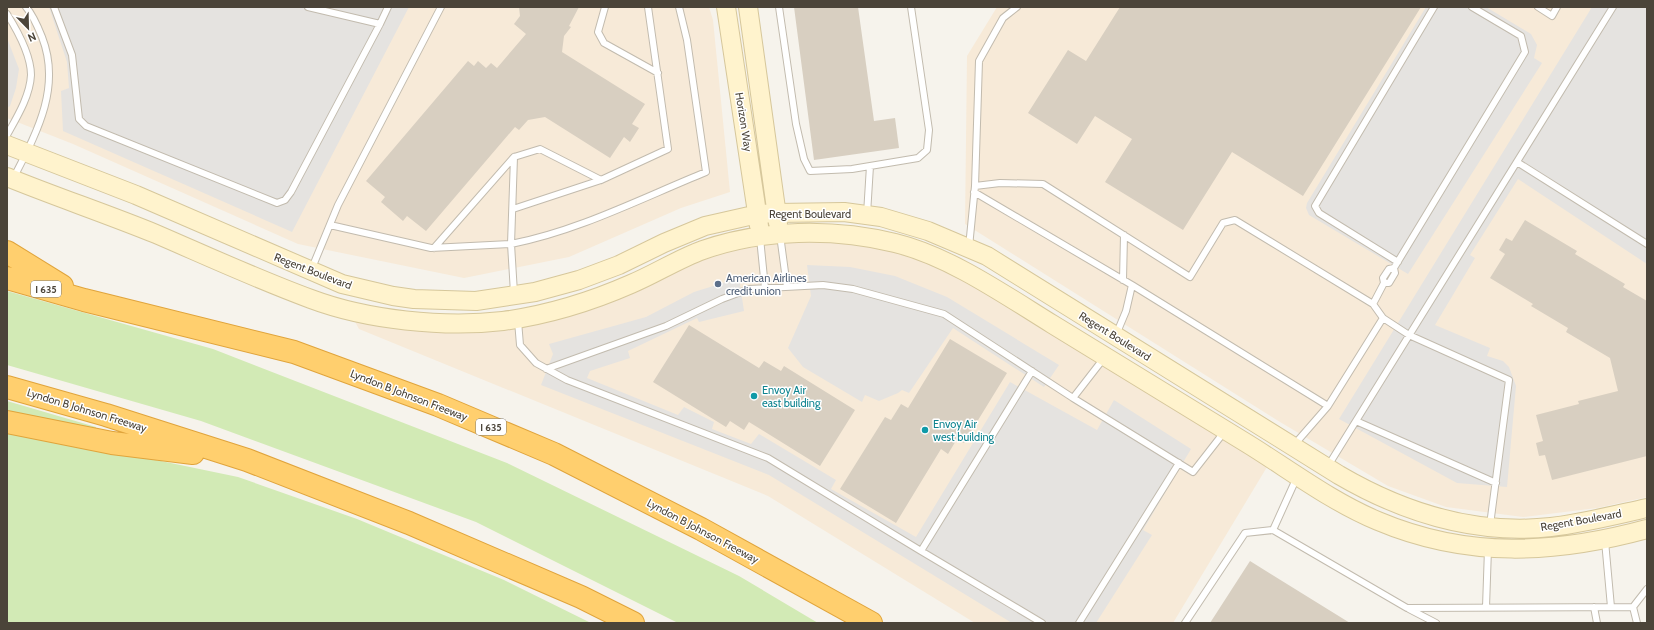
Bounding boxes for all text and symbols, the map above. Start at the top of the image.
north arrow [8,8,48,48]
text: N [26,29,38,45]
street label: Horizon Way [732,91,756,153]
street label: Regent Boulevard [769,207,851,221]
street label: Regent Boulevard [272,250,354,292]
place label: American Airlines credit union [726,271,807,298]
marker: American Airlines credit union [713,279,723,289]
road number: I 635 [31,281,61,297]
street label: Regent Boulevard [1077,308,1153,364]
street label: Lyndon B Johnson Freeway [348,366,470,424]
place label: Envoy Air east building [762,383,821,410]
street label: Lyndon B Johnson Freeway [25,385,149,435]
marker: Envoy Air east building [749,391,759,401]
place label: Envoy Air west building [933,417,995,444]
road number: I 635 [476,419,506,435]
marker: Envoy Air west building [920,425,930,435]
street label: Lyndon B Johnson Freeway [645,496,762,567]
street label: Regent Boulevard [1539,506,1623,534]

